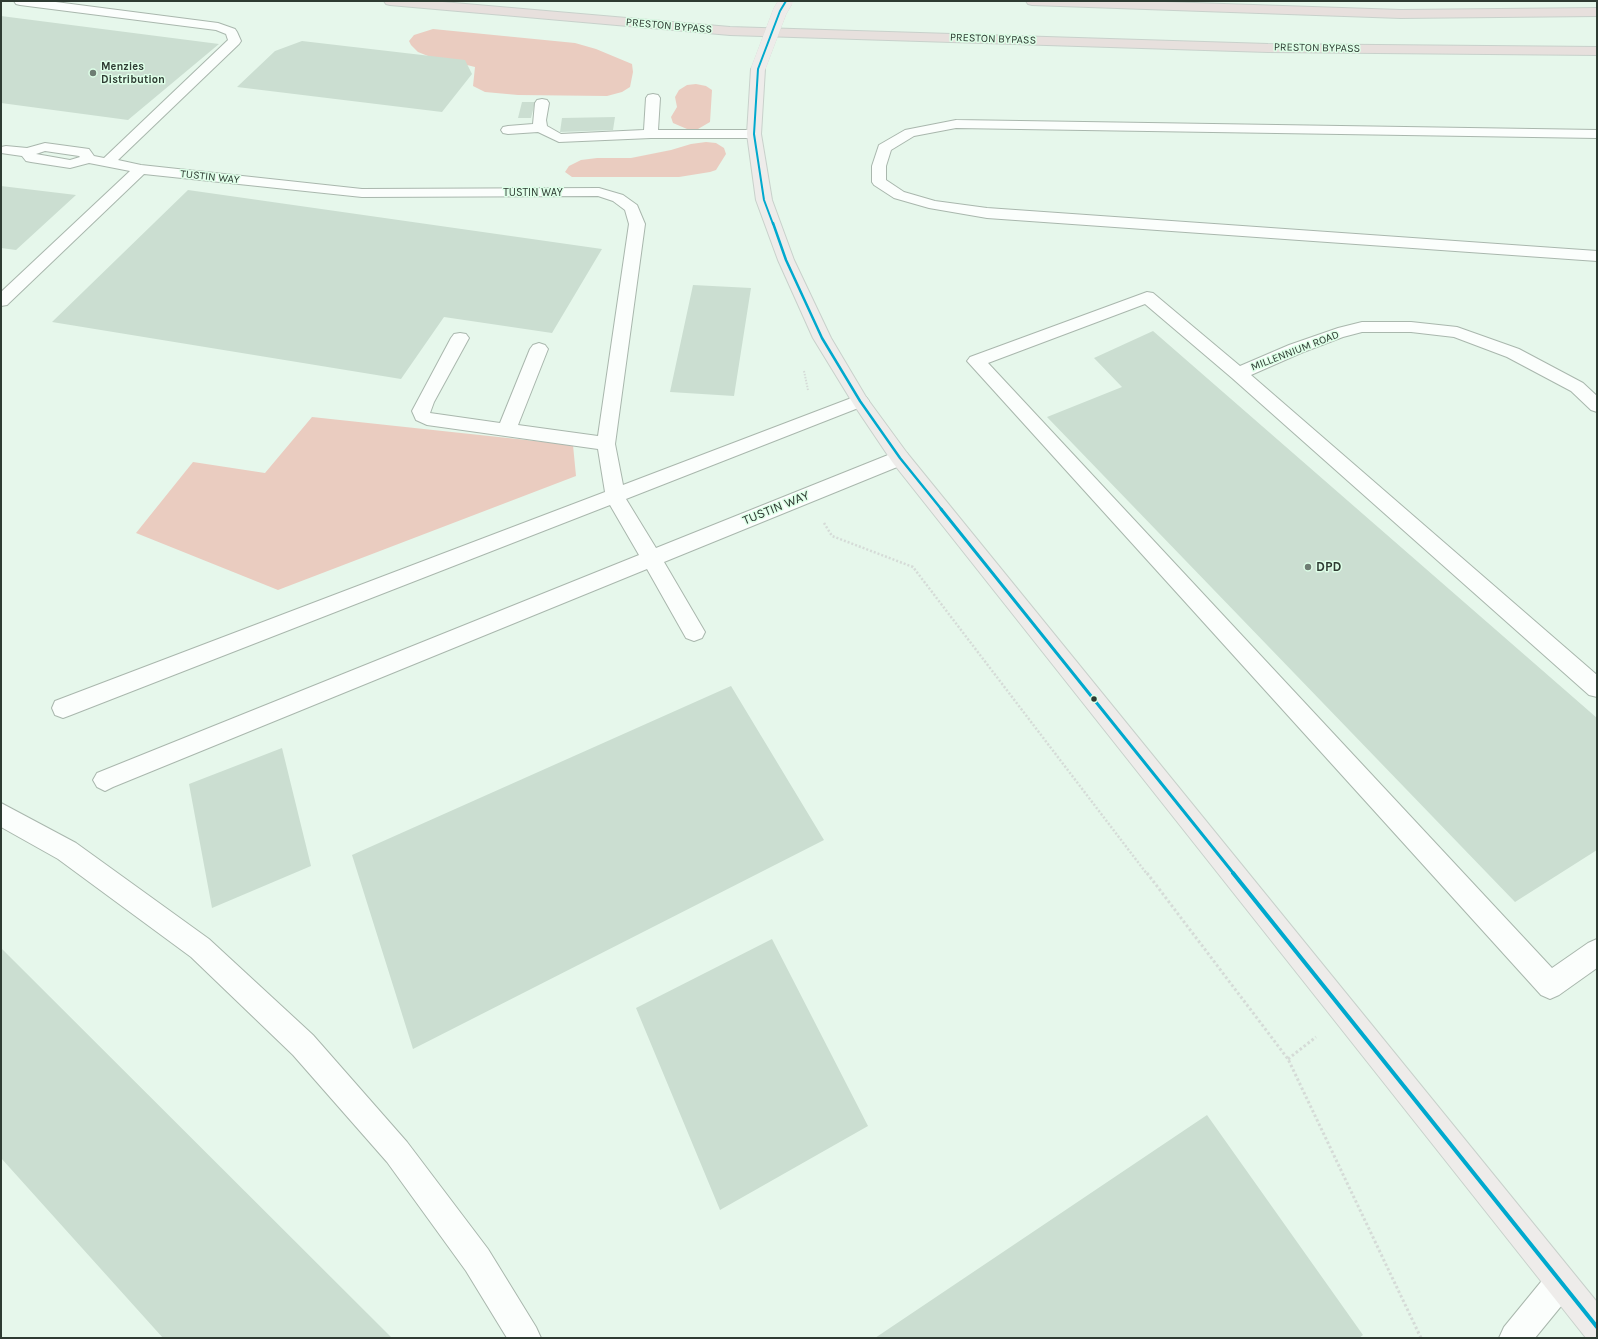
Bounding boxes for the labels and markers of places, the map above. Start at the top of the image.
place label: Menzies Distribution [101,60,165,86]
marker: Menzies Distribution [88,68,98,78]
place label: DPD [1316,559,1341,575]
marker: DPD [1303,562,1313,572]
unlabelled marker [1089,694,1099,704]

